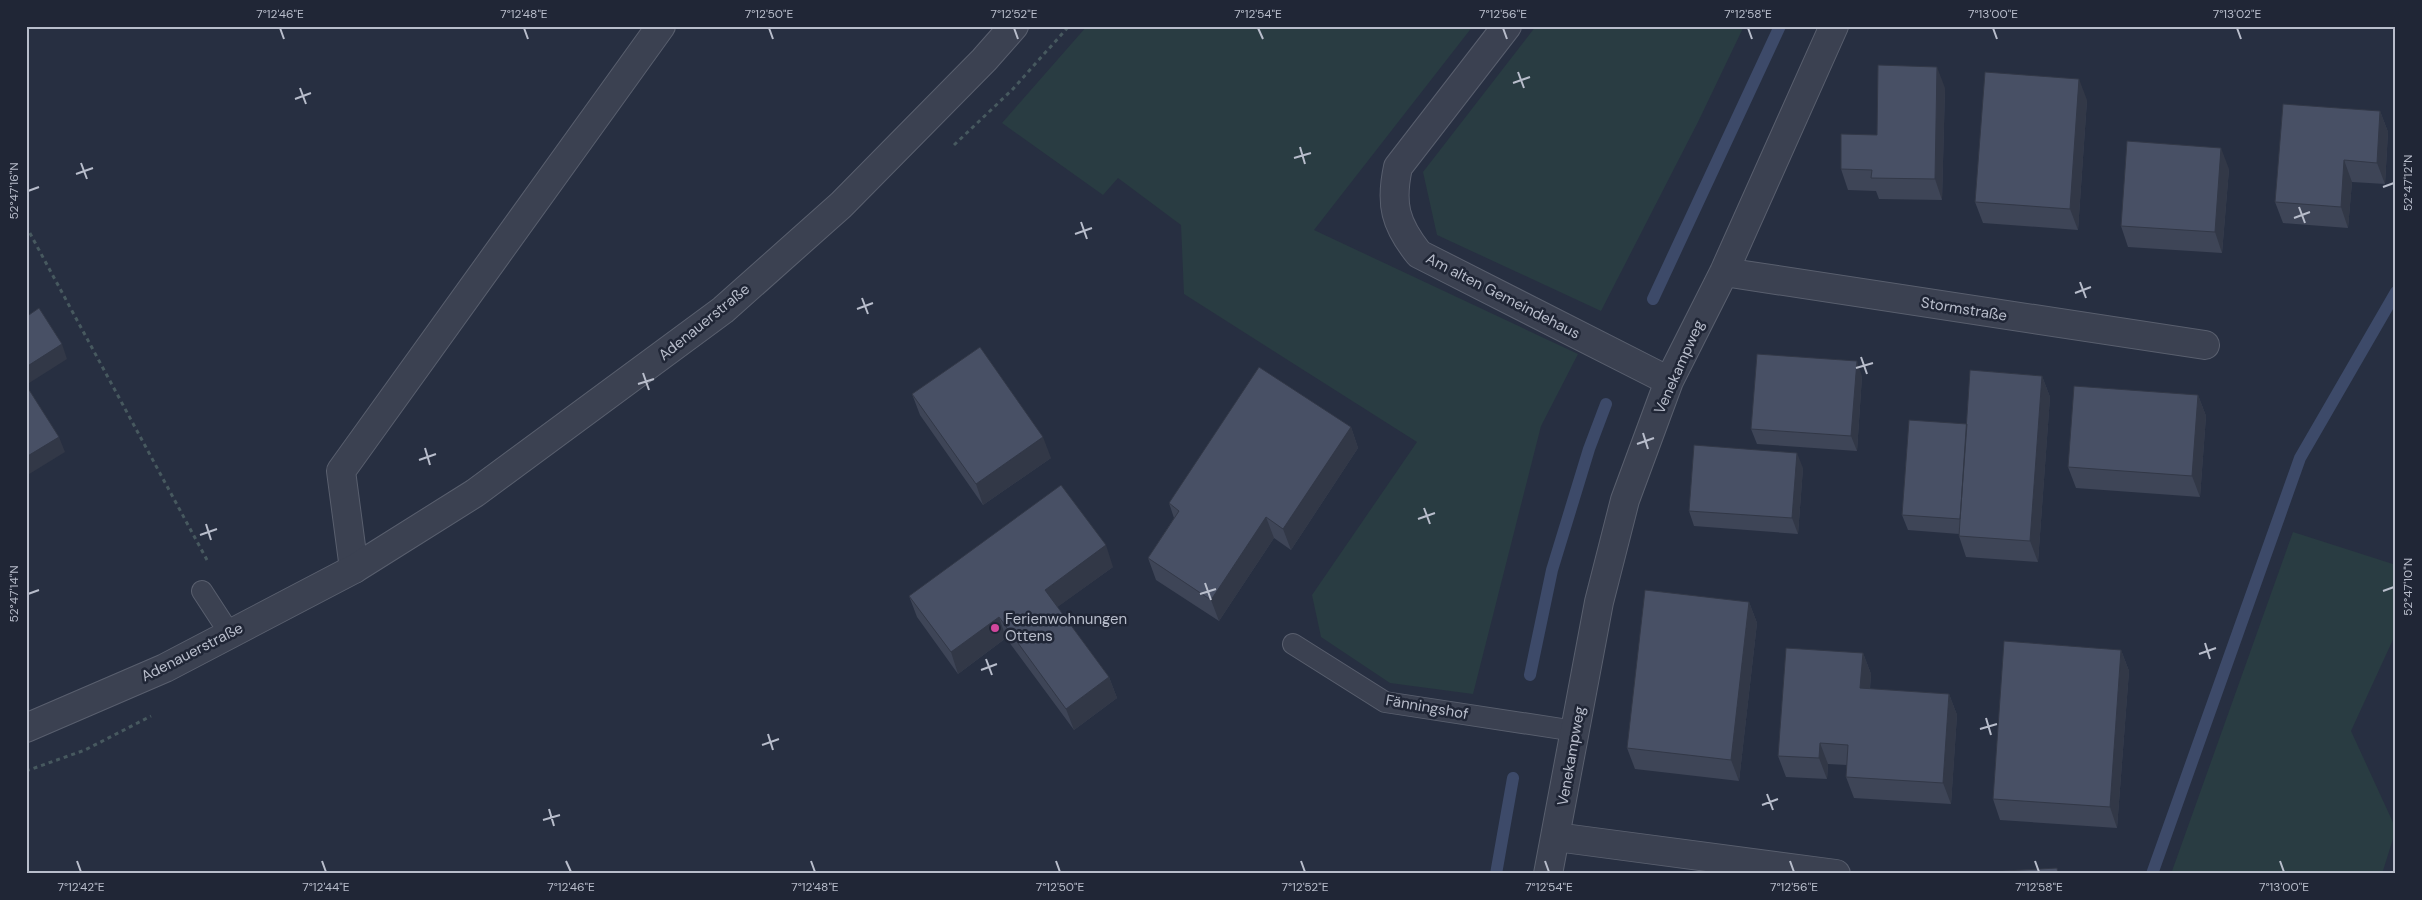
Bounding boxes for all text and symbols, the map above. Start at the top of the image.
text: 7°12'46"E [256,6,304,22]
text: 7°12'48"E [500,6,548,22]
text: 7°12'50"E [745,6,793,22]
text: 7°12'52"E [990,6,1038,22]
text: 7°12'54"E [1234,6,1282,22]
text: 7°12'56"E [1479,6,1527,22]
text: 7°12'58"E [1724,6,1772,22]
text: 7°13'00"E [1968,6,2018,22]
text: 7°13'02"E [2213,6,2261,22]
text: 52°47'12"N [2400,155,2416,211]
text: 52°47'16"N [6,162,22,220]
street label: Am alten Gemeindehaus [1423,248,1583,344]
street label: Adenauerstraße [654,279,754,365]
street label: Stormstraße [1919,292,2009,326]
street label: Venekampweg [1649,317,1709,417]
text: 52°47'10"N [2400,558,2416,616]
text: 52°47'14"N [6,566,22,622]
place label: Ferienwohnungen Ottens [1005,609,1127,646]
street label: Adenauerstraße [138,618,246,686]
marker: Ferienwohnungen Ottens [989,622,1001,634]
street label: Fänningshof [1384,690,1470,724]
street label: Venekampweg [1552,705,1590,807]
text: 7°12'42"E [58,879,105,895]
text: 7°12'44"E [302,879,350,895]
text: 7°12'46"E [547,879,595,895]
text: 7°12'48"E [791,879,839,895]
text: 7°12'50"E [1036,879,1084,895]
text: 7°12'52"E [1281,879,1329,895]
text: 7°12'54"E [1525,879,1573,895]
text: 7°12'56"E [1770,879,1818,895]
text: 7°12'58"E [2015,879,2063,895]
text: 7°13'00"E [2259,879,2309,895]

